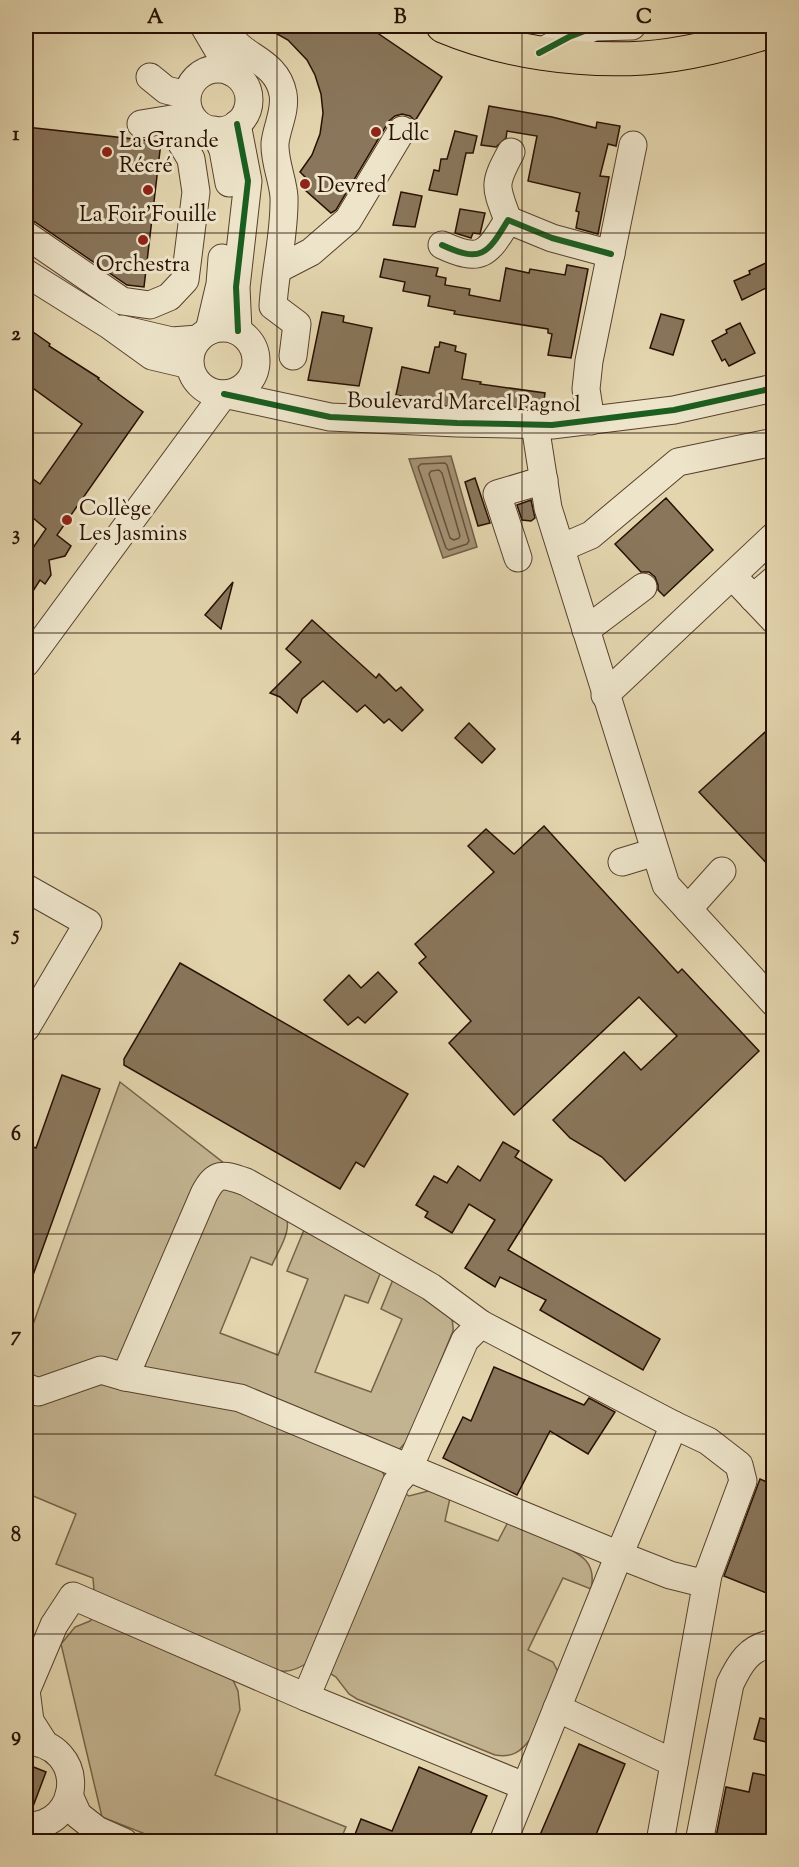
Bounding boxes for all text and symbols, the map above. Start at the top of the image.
text: A [147,4,164,33]
text: B [394,4,407,33]
text: C [636,4,652,33]
place label: Ldlc [388,119,430,151]
text: 1 [13,121,20,150]
marker: Ldlc [369,125,383,139]
place label: La Grande Récré [119,126,219,183]
marker: La Grande Récré [100,145,114,159]
place label: Devred [317,171,387,203]
marker: Devred [298,177,312,191]
marker: La Foir'Fouille [141,183,155,197]
place label: La Foir'Fouille [79,200,217,232]
marker: Orchestra [136,233,150,247]
place label: Orchestra [96,250,190,282]
text: 2 [11,321,21,350]
street label: Boulevard Marcel Pagnol [347,386,581,422]
place label: Collège Les Jasmins [79,494,187,551]
marker: Collège Les Jasmins [60,513,74,527]
text: 3 [12,521,20,550]
text: 4 [10,721,21,750]
text: 5 [11,921,20,950]
text: 6 [11,1121,21,1150]
text: 7 [11,1322,22,1351]
text: 8 [11,1522,21,1551]
text: 9 [11,1722,21,1751]

